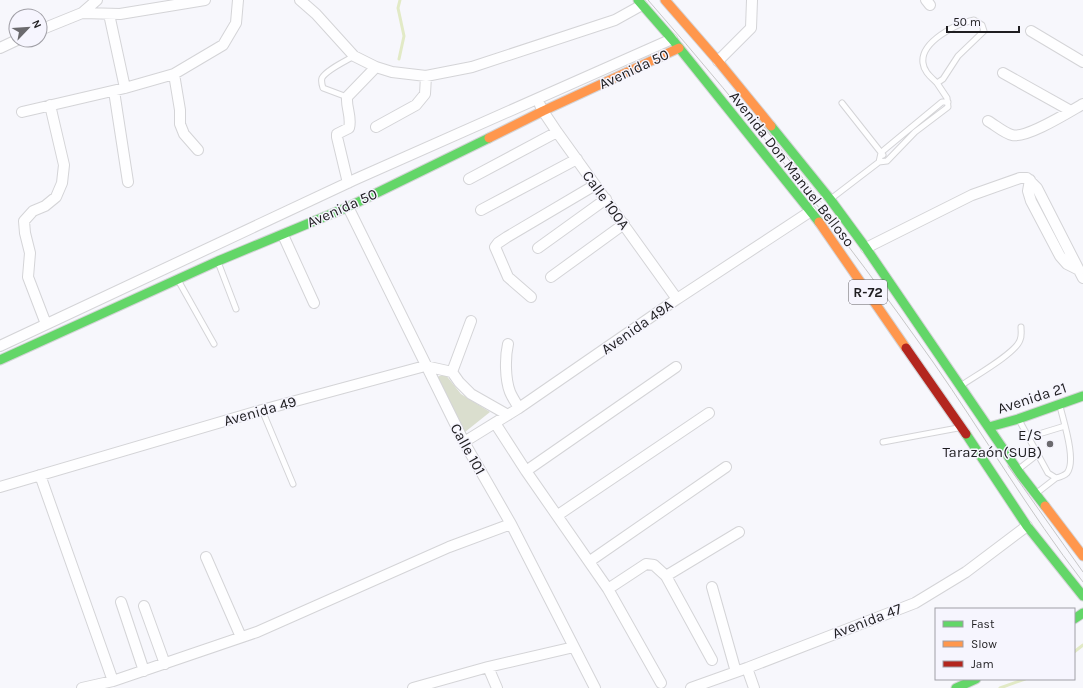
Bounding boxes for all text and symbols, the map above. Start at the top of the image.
north arrow [8,8,48,48]
scale bar [947,8,1019,34]
text: 50 m [953,15,981,29]
text: N [29,18,44,30]
street label: Avenida 50 [596,45,672,93]
street label: Avenida Don Manuel Belloso [726,88,858,250]
street label: Calle 100A [579,167,634,233]
street label: Avenida 50 [304,184,380,232]
road number: R-72 [849,280,887,304]
street label: Avenida 49A [598,295,677,358]
street label: Avenida 21 [995,378,1069,418]
street label: Avenida 49 [222,392,298,430]
street label: Calle 101 [447,420,489,478]
place label: E/S Tarazaón(SUB) [942,426,1042,461]
marker: E/S Tarazaón(SUB) [1045,439,1055,449]
street label: Avenida 47 [830,599,904,643]
legend [935,608,1075,680]
text: Fast [971,617,995,631]
text: Slow [971,637,997,651]
text: Jam [971,657,994,671]

